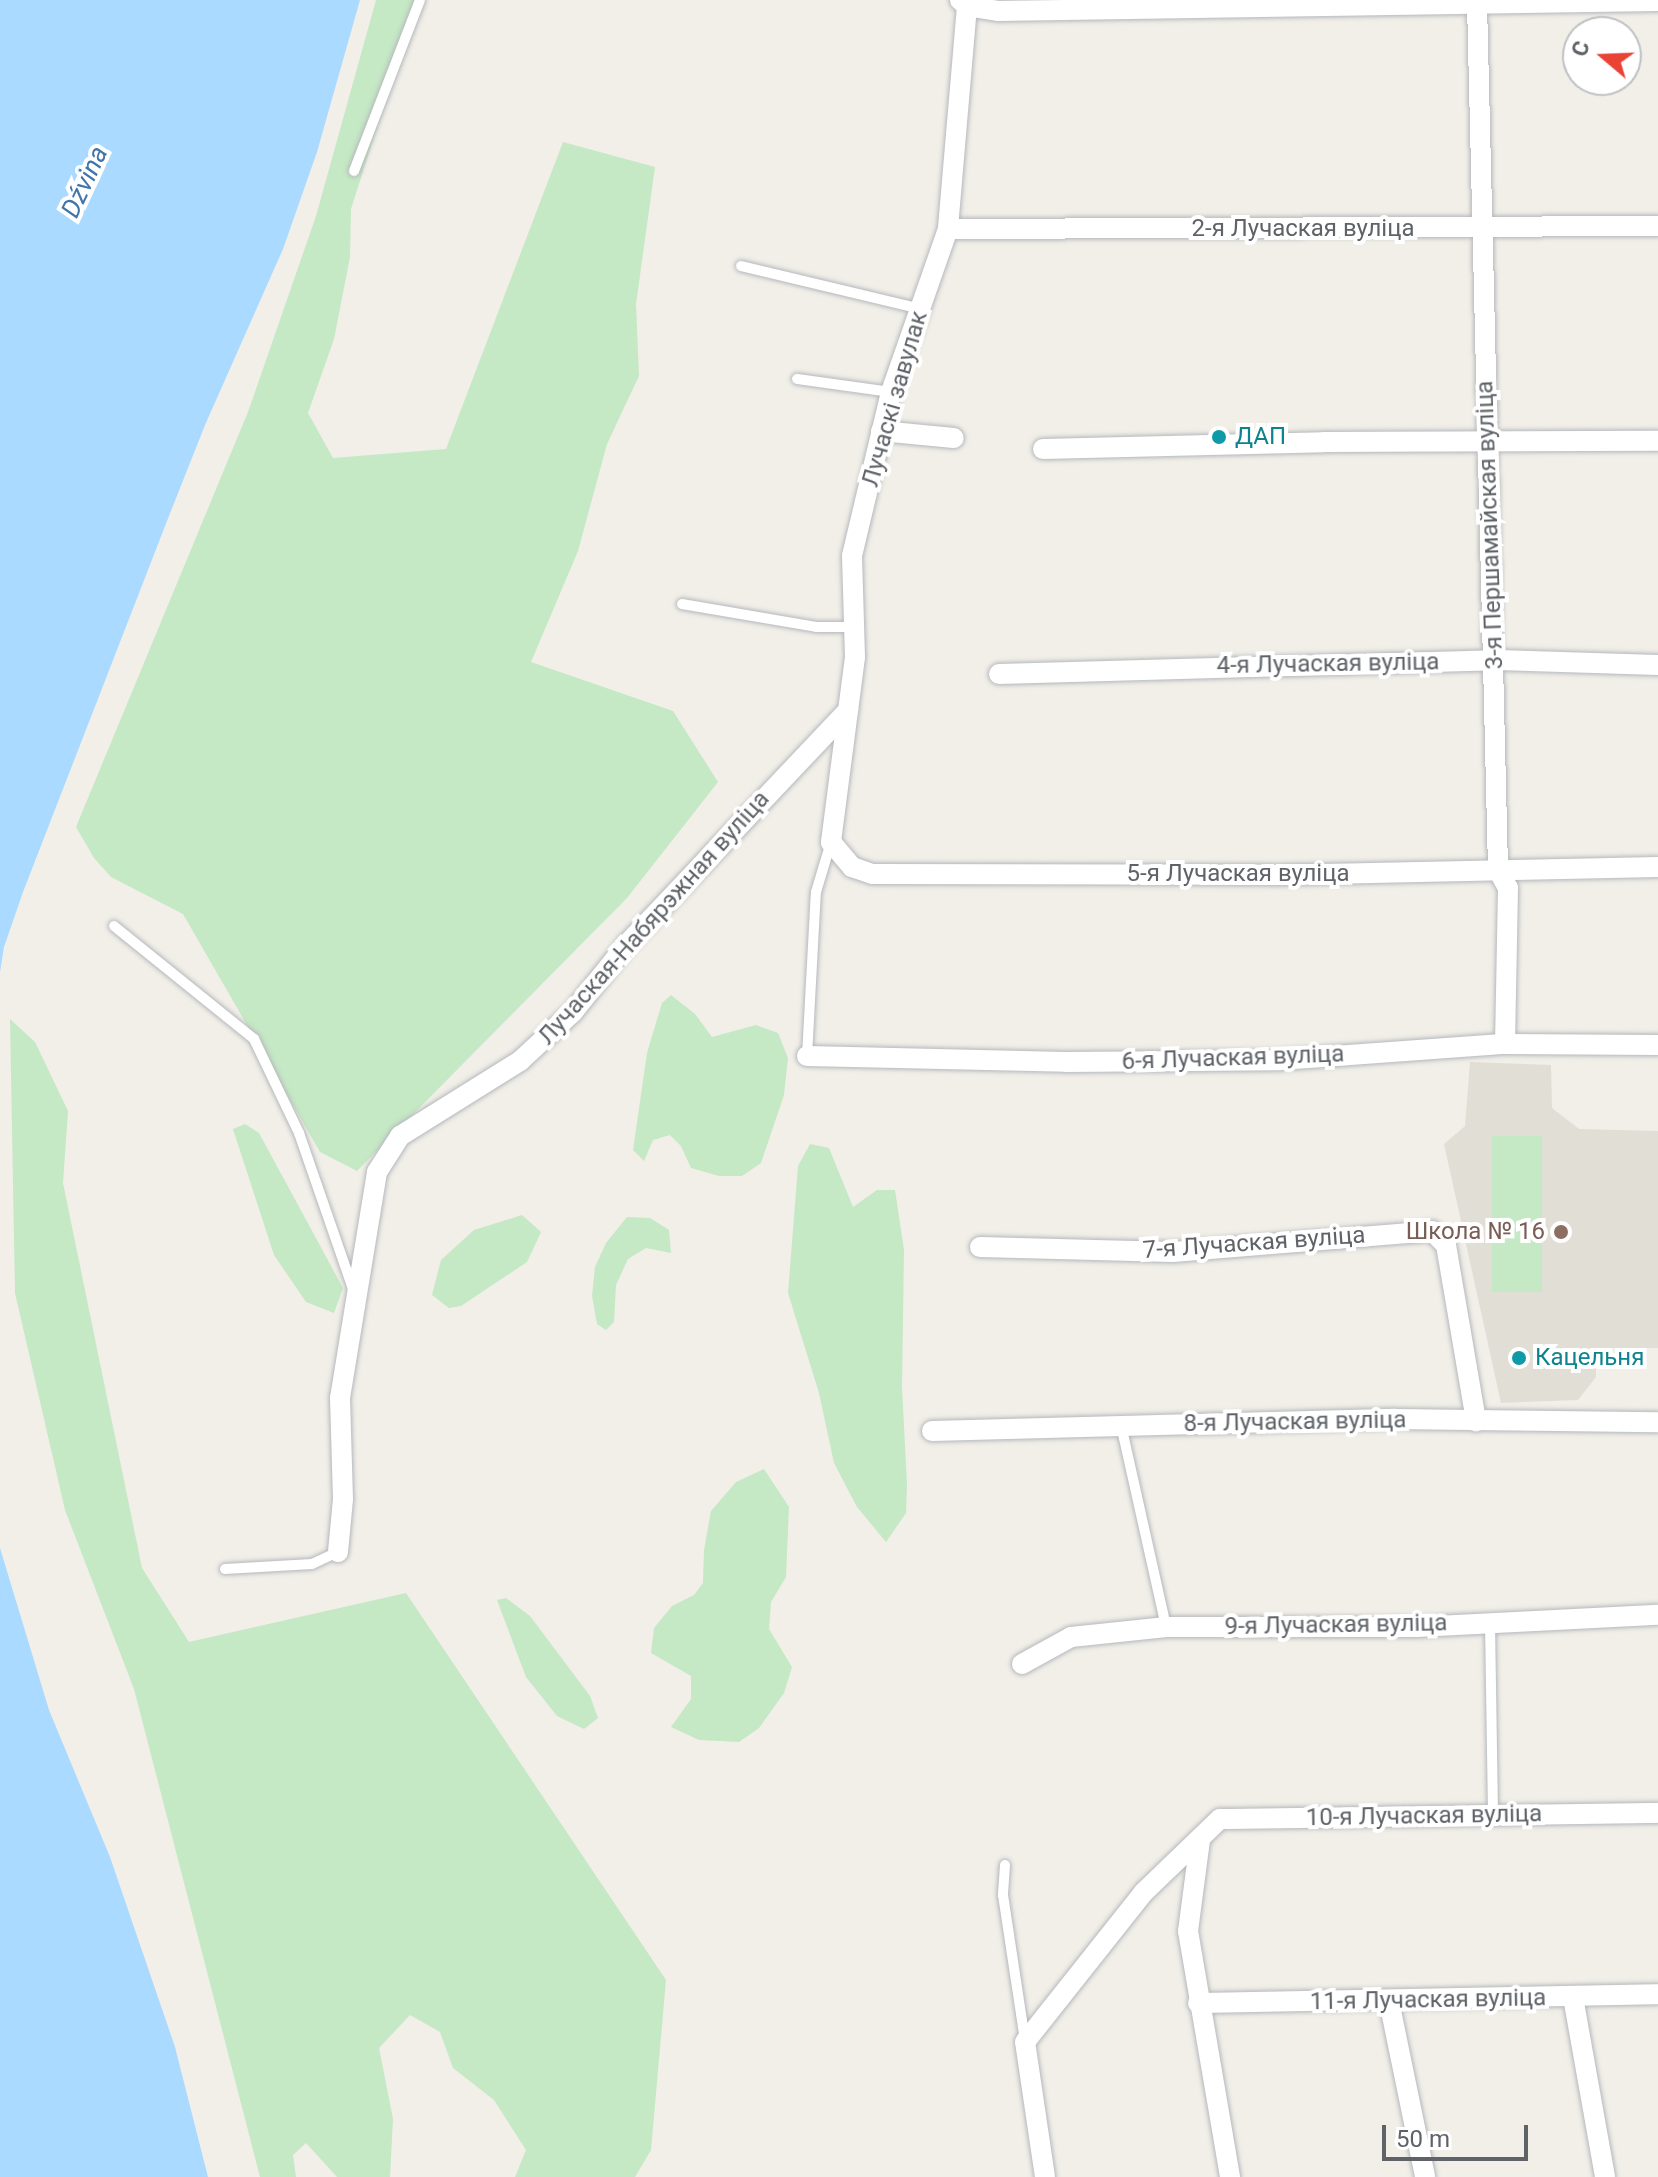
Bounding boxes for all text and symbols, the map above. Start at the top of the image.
north arrow [1562,16,1642,96]
text: С [1567,38,1595,60]
water label: Dźvina [55,141,115,223]
street label: 2-я Лучаская вуліца [1192,215,1414,243]
street label: Лучаскі завулак [856,308,934,490]
street label: 3-я Першамайская вуліца [1471,380,1509,670]
place label: ДАП [1235,423,1286,451]
marker: ДАП [1210,428,1228,446]
street label: 4-я Лучаская вуліца [1216,648,1440,680]
street label: Лучаская-Набярэжная вуліца [532,785,776,1051]
street label: 5-я Лучаская вуліца [1127,860,1349,888]
street label: 6-я Лучаская вуліца [1121,1040,1345,1076]
place label: Школа № 16 [1406,1218,1545,1246]
street label: 7-я Лучаская вуліца [1142,1221,1366,1265]
marker: Школа № 16 [1552,1223,1570,1241]
place label: Кацельня [1535,1344,1644,1372]
marker: Кацельня [1510,1349,1528,1367]
street label: 8-я Лучаская вуліца [1183,1406,1407,1438]
street label: 9-я Лучаская вуліца [1224,1609,1448,1641]
street label: 10-я Лучаская вуліца [1306,1800,1542,1832]
street label: 11-я Лучаская вуліца [1310,1984,1546,2016]
scale bar [1386,2109,1532,2159]
text: 50 m [1396,2125,1450,2153]

